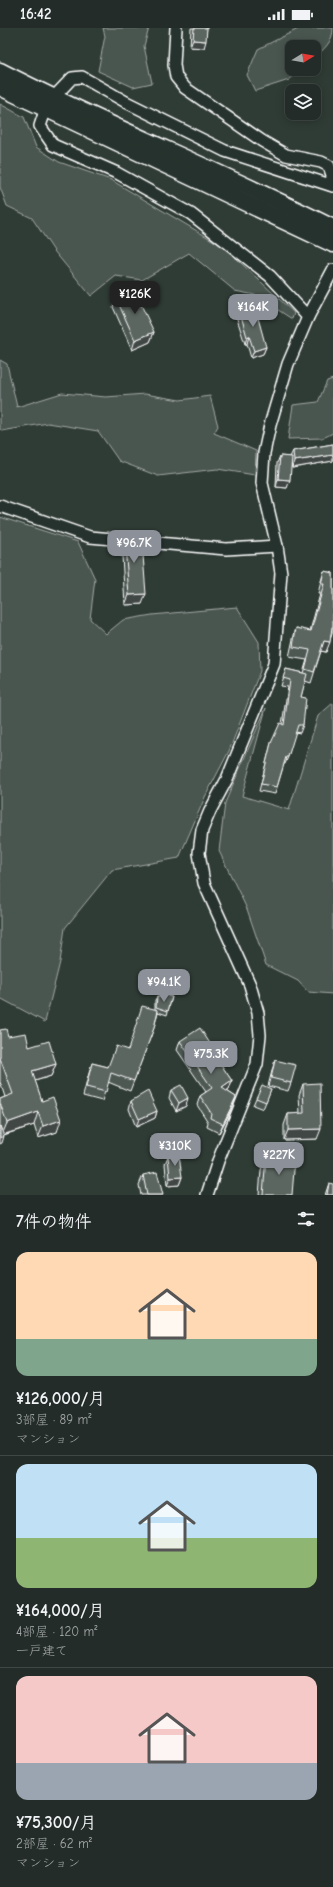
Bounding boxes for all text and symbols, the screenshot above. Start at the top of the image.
text: 16:42 [20,5,51,23]
north arrow [285,40,321,76]
map controls [285,40,321,120]
button: layers [285,84,321,120]
pin: ¥126K [107,281,163,315]
text: ¥126K [119,286,151,301]
pin: ¥164K [225,294,281,328]
text: ¥164K [237,299,269,314]
pin: ¥96.7K [101,530,167,564]
text: ¥96.7K [116,535,152,550]
pin: ¥94.1K [131,969,197,1003]
text: ¥94.1K [147,974,181,989]
pin: ¥75.3K [178,1041,244,1075]
text: ¥75.3K [193,1046,229,1061]
pin: ¥310K [147,1133,203,1167]
text: ¥310K [159,1138,191,1153]
pin: ¥227K [251,1142,307,1176]
text: ¥227K [263,1147,295,1162]
icon: filters [295,1208,317,1230]
text: 7件の物件 [16,1212,92,1231]
icon: home [131,1278,203,1350]
text: ¥126,000/月 [16,1389,105,1408]
text: 3部屋 · 89 m² [16,1412,91,1427]
text: マンション [16,1431,80,1446]
icon: home [131,1490,203,1562]
text: ¥164,000/月 [16,1601,105,1620]
text: 4部屋 · 120 m² [16,1624,97,1639]
text: 一戸建て [16,1643,68,1658]
icon: home [131,1702,203,1774]
text: ¥75,300/月 [16,1813,97,1832]
text: 2部屋 · 62 m² [16,1836,92,1851]
text: マンション [16,1855,80,1870]

